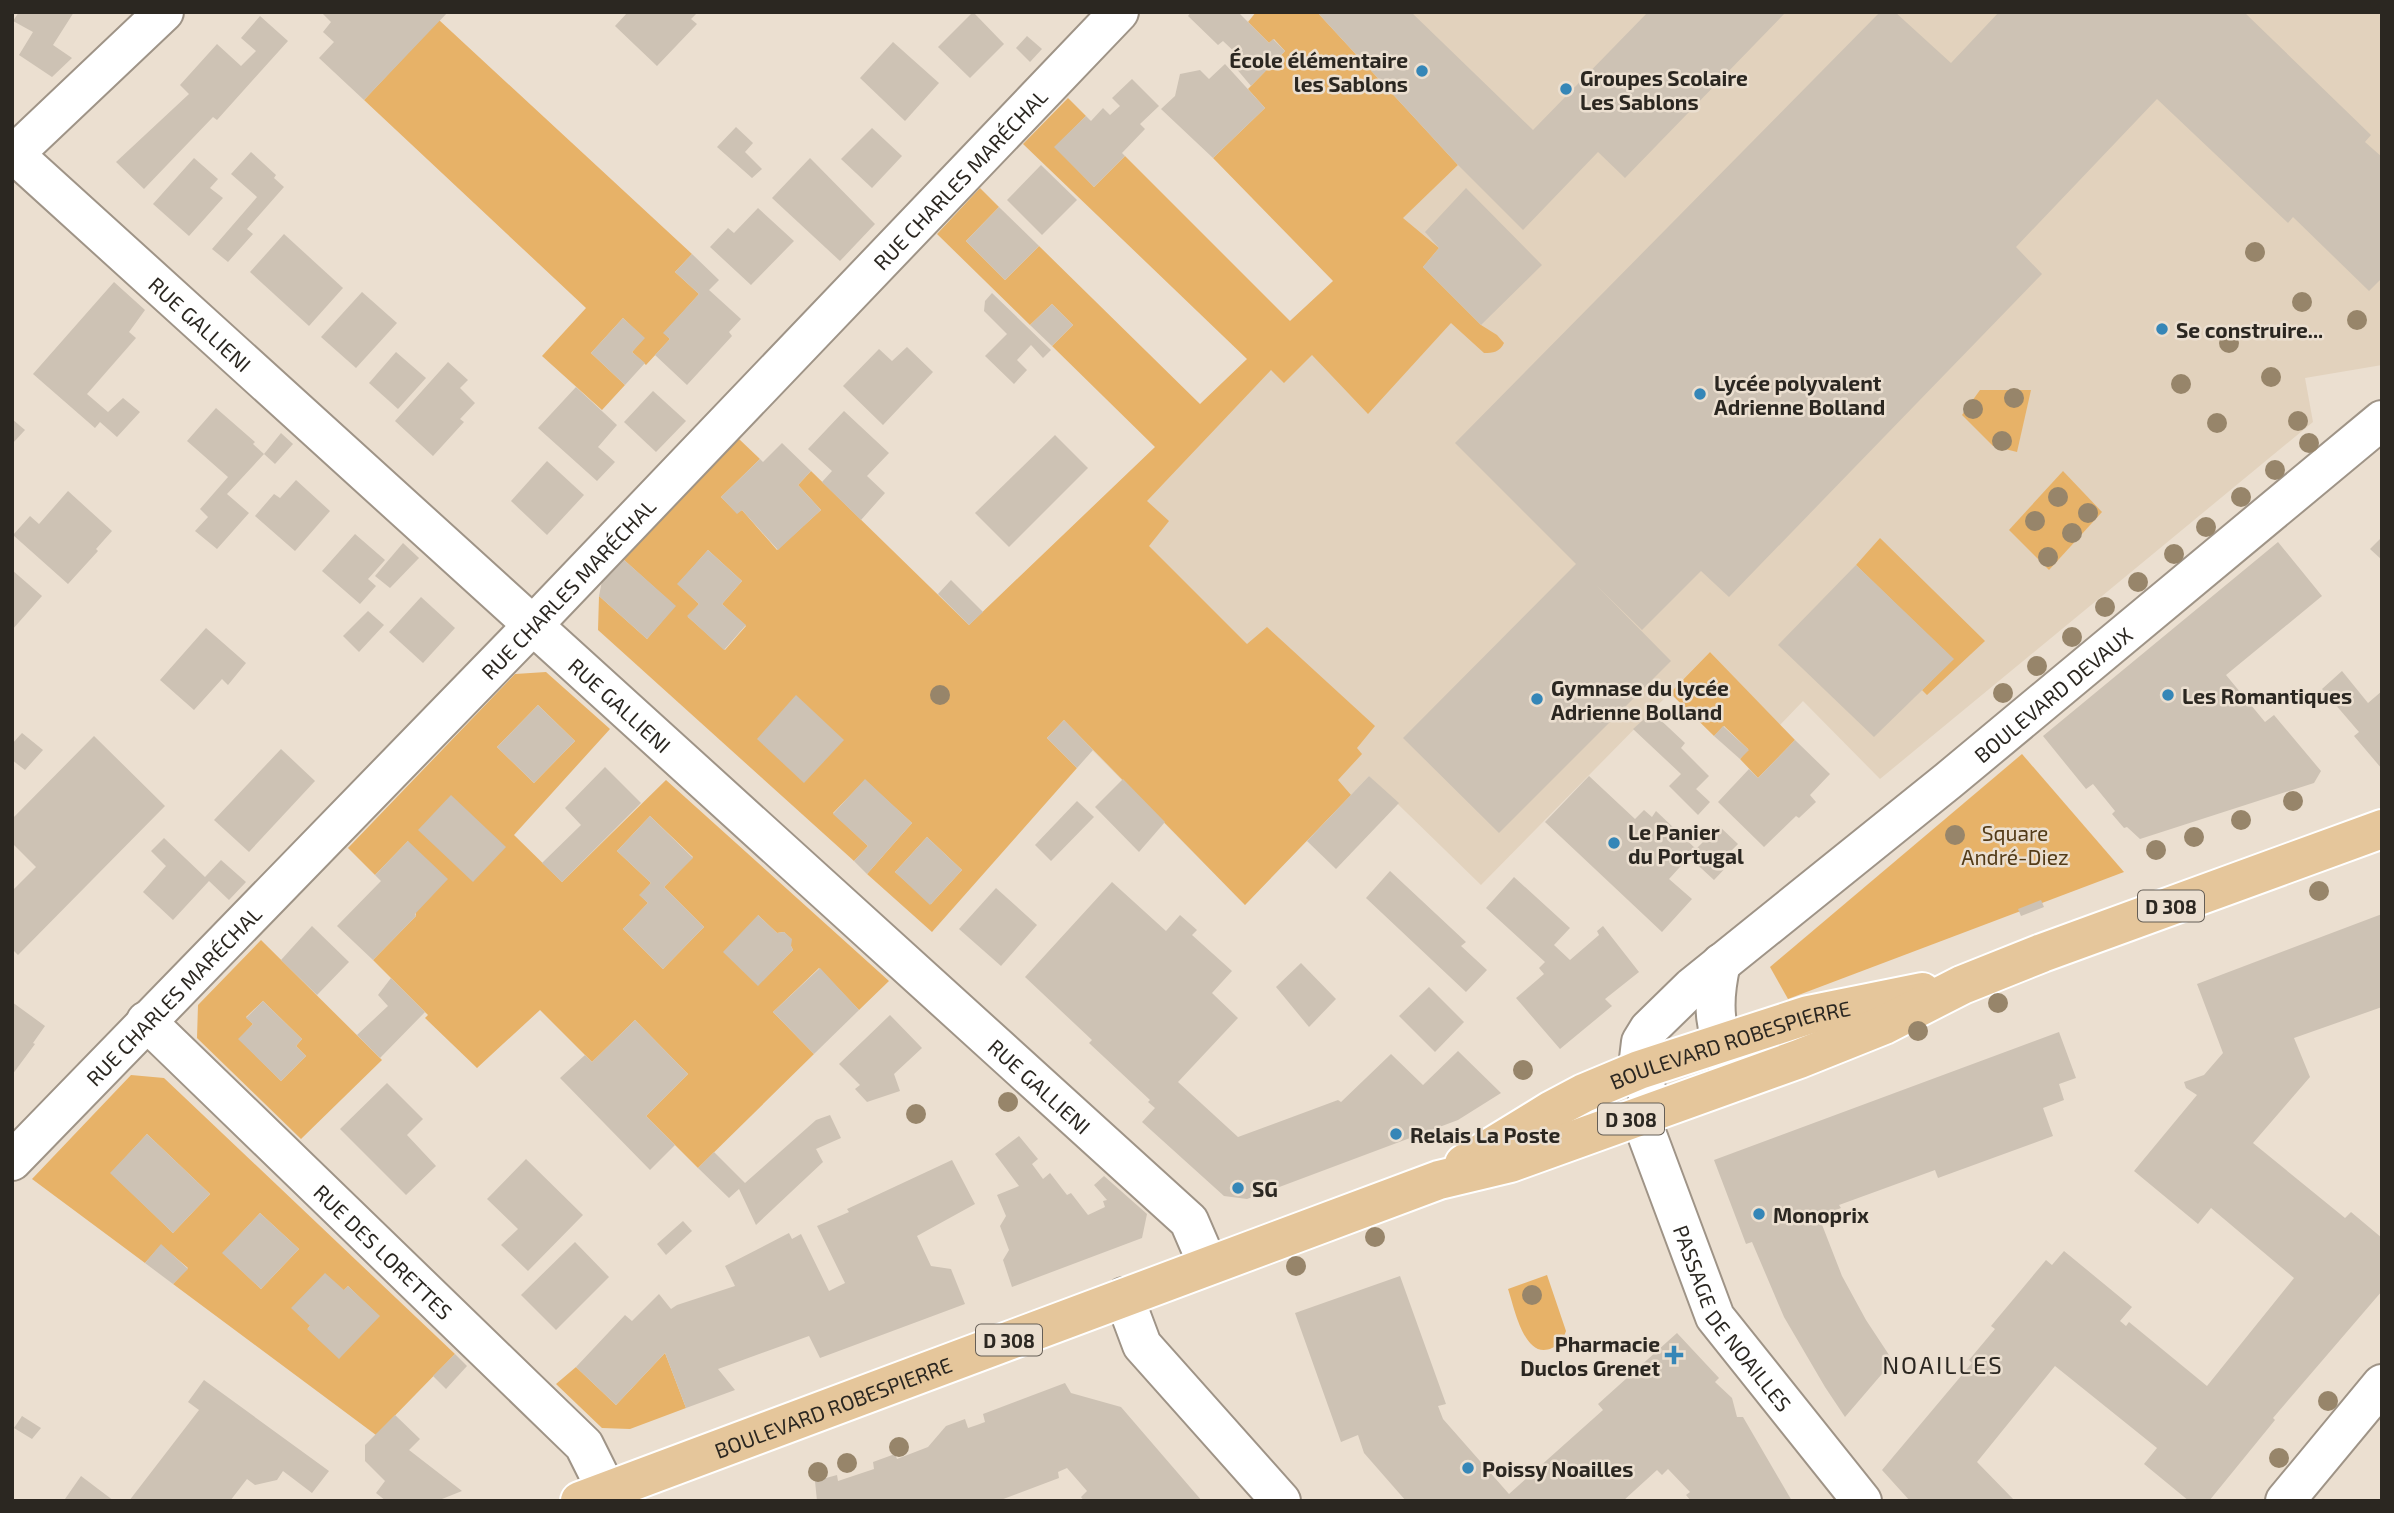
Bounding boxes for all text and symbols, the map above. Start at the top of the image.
place label: École élémentaire les Sablons [1229,47,1408,96]
marker: École élémentaire les Sablons [1414,63,1430,79]
place label: Groupes Scolaire Les Sablons [1580,65,1748,114]
marker: Groupes Scolaire Les Sablons [1558,81,1574,97]
street label: RUE CHARLES MARÉCHAL [868,83,1052,274]
street label: RUE GALLIENI [144,271,257,376]
place label: Se construire... [2176,317,2323,342]
marker: Se construire... [2154,321,2170,337]
place label: Lycée polyvalent Adrienne Bolland [1714,370,1885,419]
marker: Lycée polyvalent Adrienne Bolland [1692,386,1708,402]
street label: RUE CHARLES MARÉCHAL [475,493,660,684]
street label: BOULEVARD DEVAUX [1968,621,2137,767]
street label: RUE GALLIENI [564,652,676,757]
place label: Gymnase du lycée Adrienne Bolland [1551,675,1729,724]
place label: Les Romantiques [2182,683,2352,708]
marker: Les Romantiques [2160,687,2176,703]
marker: Gymnase du lycée Adrienne Bolland [1529,691,1545,707]
place label: Le Panier du Portugal [1628,819,1744,868]
park label: Square André-Diez [1961,820,2069,869]
marker: Le Panier du Portugal [1606,835,1622,851]
road number: D 308 [2138,890,2204,922]
street label: RUE CHARLES MARÉCHAL [80,900,266,1090]
street label: BOULEVARD ROBESPIERRE [1606,994,1852,1093]
street label: RUE GALLIENI [984,1033,1096,1138]
road number: D 308 [1598,1104,1664,1134]
place label: Relais La Poste [1410,1122,1560,1147]
marker: Relais La Poste [1388,1126,1404,1142]
place label: SG [1252,1176,1278,1201]
street label: RUE DES LORETTES [309,1179,458,1324]
marker: SG [1230,1180,1246,1196]
place label: Monoprix [1773,1202,1869,1227]
marker: Monoprix [1751,1206,1767,1222]
street label: PASSAGE DE NOAILLES [1669,1221,1797,1416]
road number: D 308 [976,1324,1042,1356]
place label: Pharmacie Duclos Grenet [1520,1331,1660,1380]
marker: Pharmacie Duclos Grenet [1666,1347,1682,1363]
district label: NOAILLES [1882,1350,2004,1379]
street label: BOULEVARD ROBESPIERRE [711,1351,955,1462]
place label: Poissy Noailles [1482,1456,1633,1482]
marker: Poissy Noailles [1460,1460,1476,1476]

